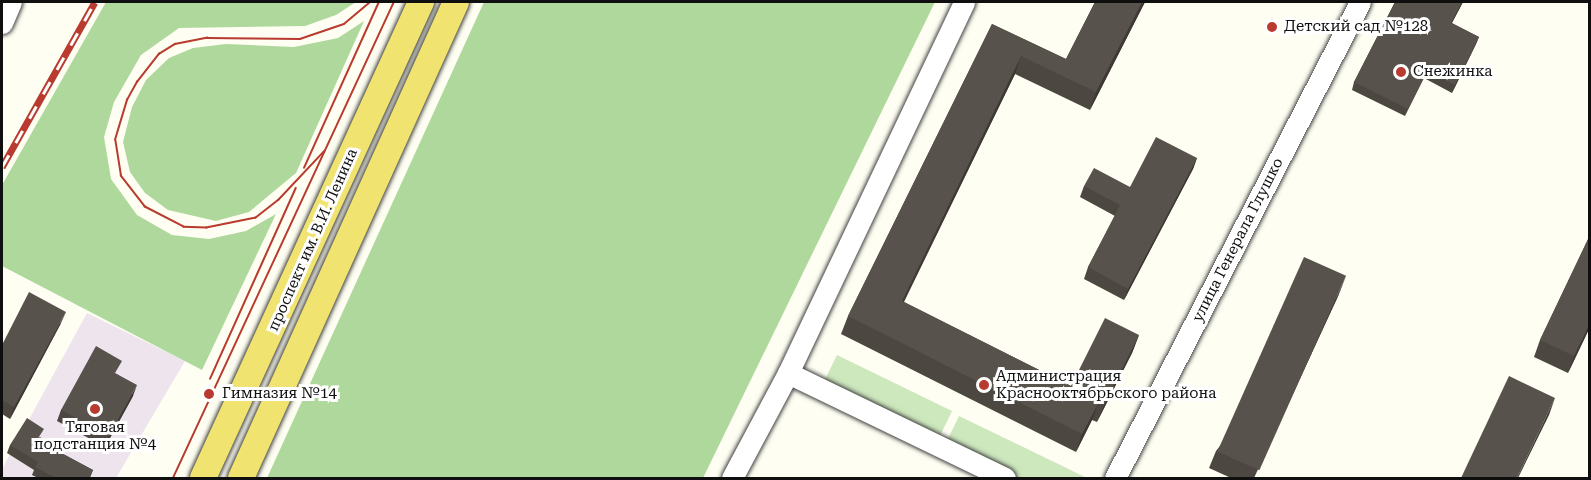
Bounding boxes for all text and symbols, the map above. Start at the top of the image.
place label: Детский сад №128 [1284,18,1428,36]
marker: Детский сад №128 [1265,20,1279,34]
place label: Снежинка [1413,63,1492,81]
marker: Снежинка [1394,65,1408,79]
street label: проспект им. В.И. Ленина [265,146,361,334]
street label: улица Генерала Глушко [1189,155,1287,325]
place label: Администрация Краснооктябрьского района [996,367,1216,402]
marker: Администрация Краснооктябрьского района [977,378,991,392]
marker: Гимназия №14 [200,385,218,403]
place label: Гимназия №14 [222,385,337,403]
marker: Тяговая подстанция №4 [88,402,102,416]
place label: Тяговая подстанция №4 [34,418,156,453]

